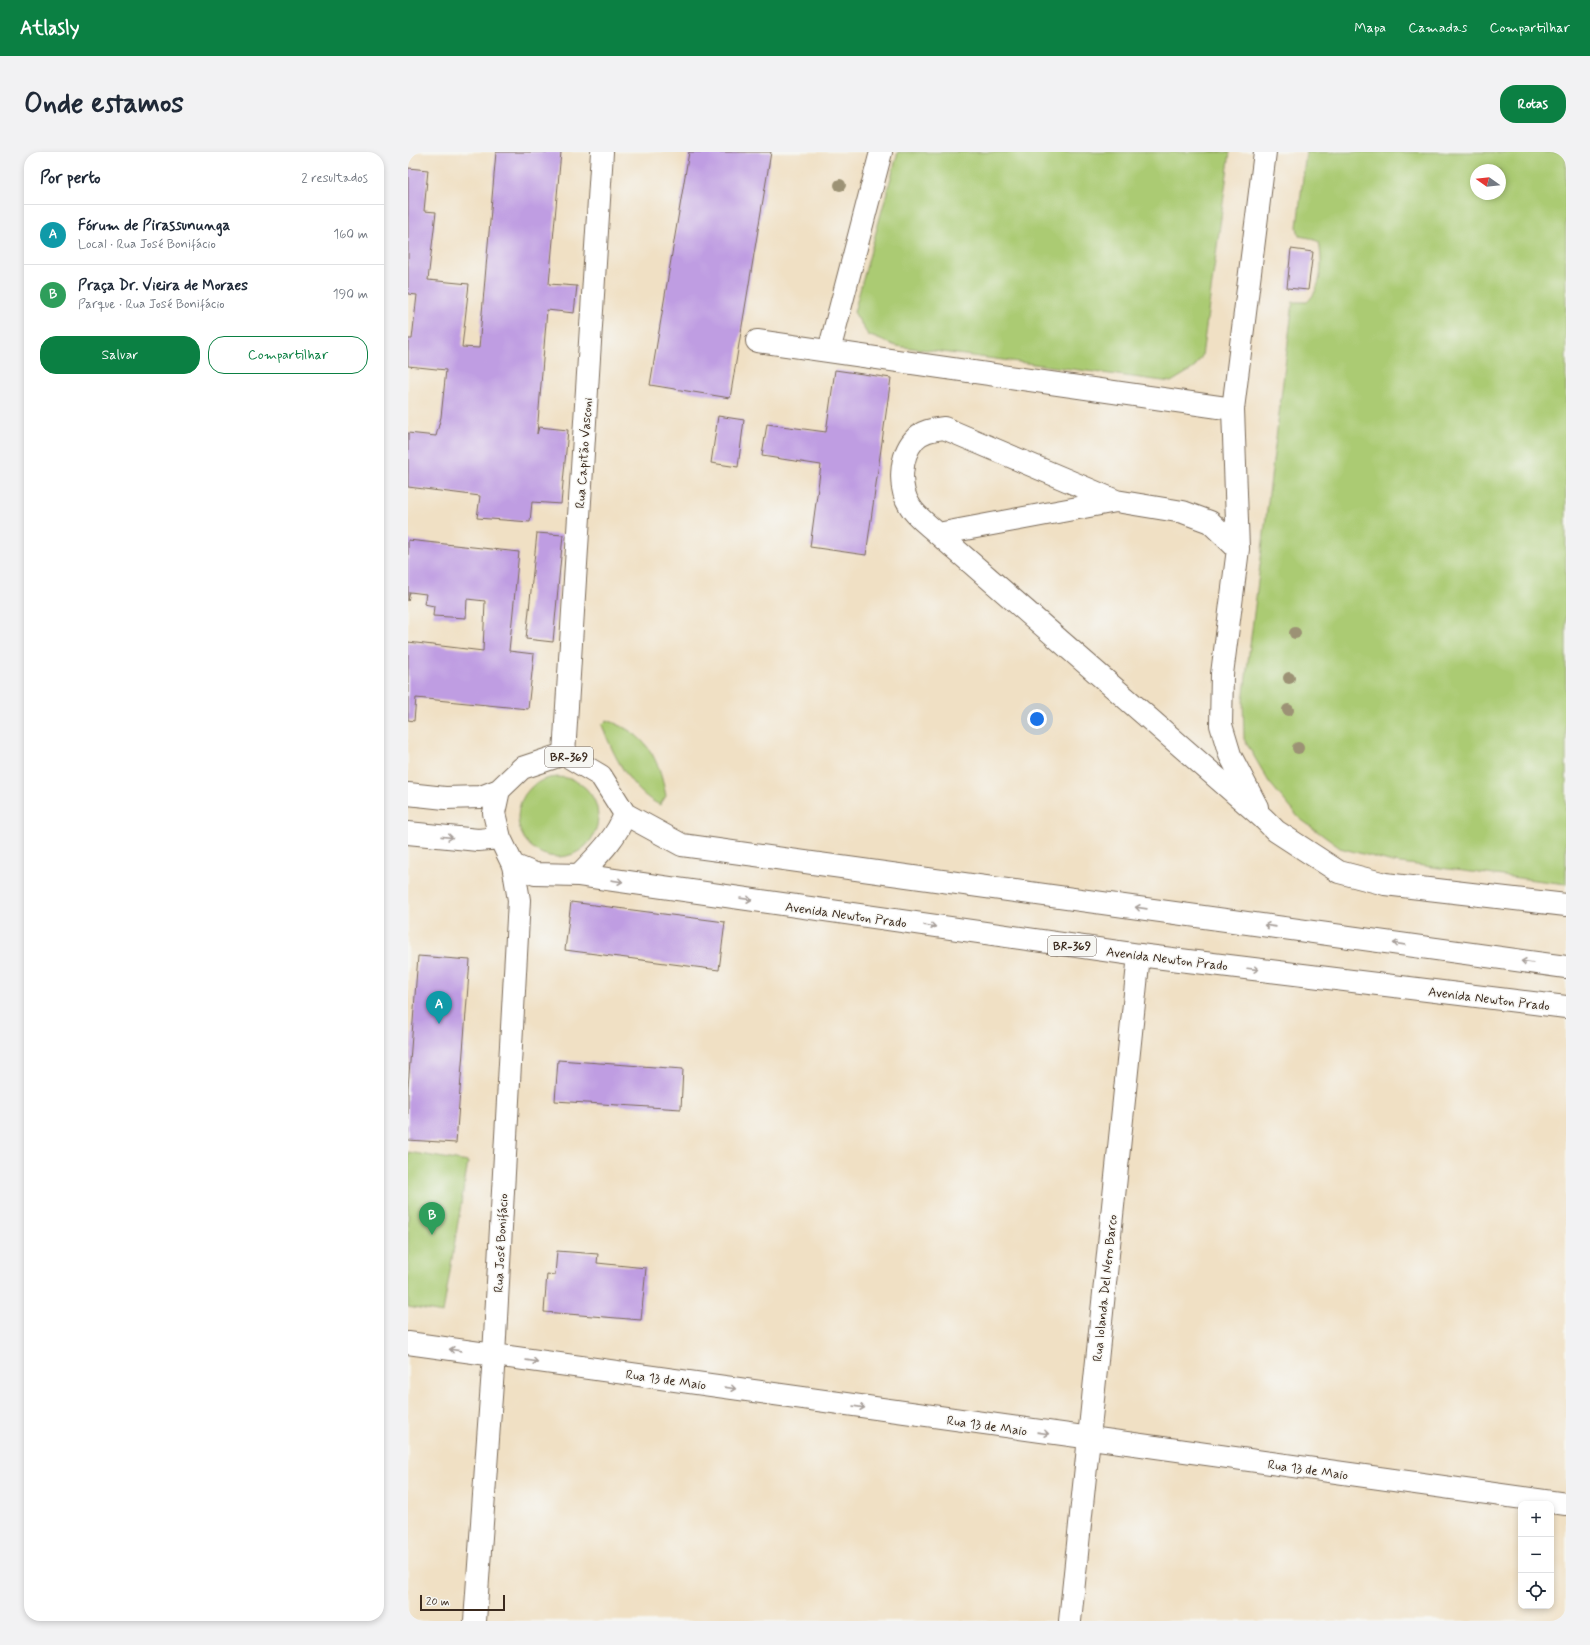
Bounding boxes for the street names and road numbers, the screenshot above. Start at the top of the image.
street label: Rua Capitão Vasconi [572,397,597,509]
road number: BR-369 [545,747,593,767]
street label: Avenida Newton Prado [784,899,908,932]
road number: BR-369 [1048,936,1096,956]
street label: Avenida Newton Prado [1105,944,1229,975]
street label: Avenida Newton Prado [1427,984,1551,1015]
street label: Rua José Bonifácio [490,1193,513,1293]
street label: Rua Iolanda Del Nero Barco [1089,1214,1122,1363]
street label: Rua 13 de Maio [624,1366,708,1395]
street label: Rua 13 de Maio [945,1412,1029,1441]
street label: Rua 13 de Maio [1266,1456,1350,1485]

